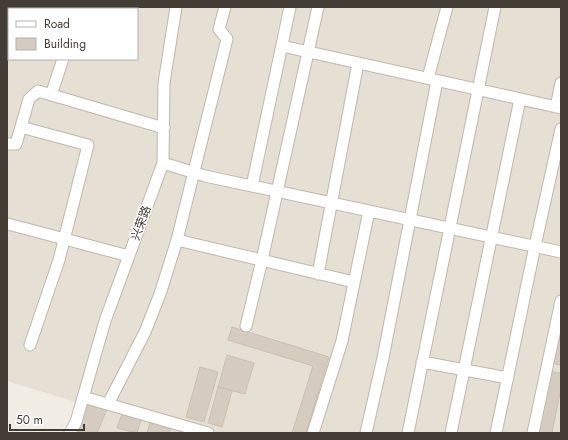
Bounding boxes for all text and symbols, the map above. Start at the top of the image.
legend [8,8,138,60]
text: Road [44,15,70,33]
text: Building [44,35,86,53]
street label: 兴荣路 [126,203,156,243]
scale bar [10,406,84,432]
text: 50 m [16,411,43,429]

